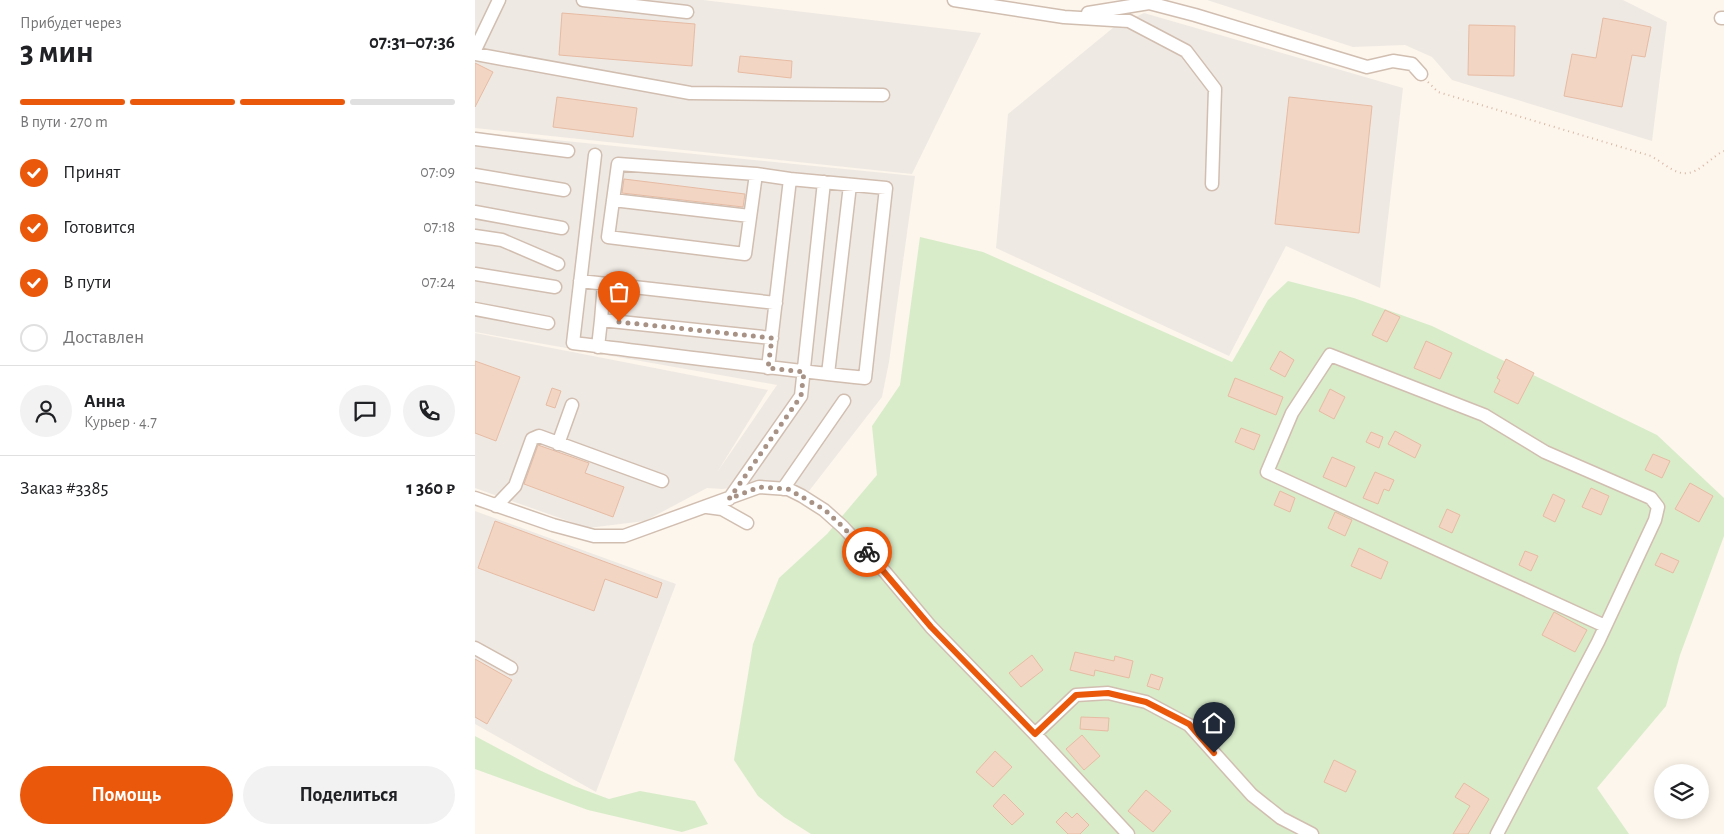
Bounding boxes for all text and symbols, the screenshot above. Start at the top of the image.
text: Прибудет через [20,15,122,31]
text: 07:31–07:36 [369,33,455,52]
text: 3 мин [20,36,94,68]
text: В пути · 270 m [20,114,108,130]
icon: check [20,159,48,187]
text: Принят [63,163,120,182]
text: 07:09 [420,164,455,180]
icon: check [20,214,48,242]
text: Готовится [63,218,136,237]
text: 07:18 [423,219,455,235]
icon: check [20,269,48,297]
pin [598,271,640,322]
text: В пути [63,273,112,292]
text: 07:24 [421,274,455,290]
icon: bag [605,278,633,306]
text: Доставлен [63,328,144,347]
button: person [20,385,72,437]
button: chat [339,385,391,437]
button: phone [403,385,455,437]
text: Анна [84,392,125,411]
text: Курьер · 4.7 [84,414,157,430]
text: Заказ #3385 [20,479,108,498]
text: 1 360 ₽ [406,479,455,498]
courier [842,527,892,577]
icon: bike [853,538,881,566]
pin [1193,702,1235,753]
icon: home [1200,709,1228,737]
map controls [1654,764,1709,819]
button: layers [1654,764,1709,819]
button: Помощь [20,766,233,824]
button: Поделиться [243,766,455,824]

